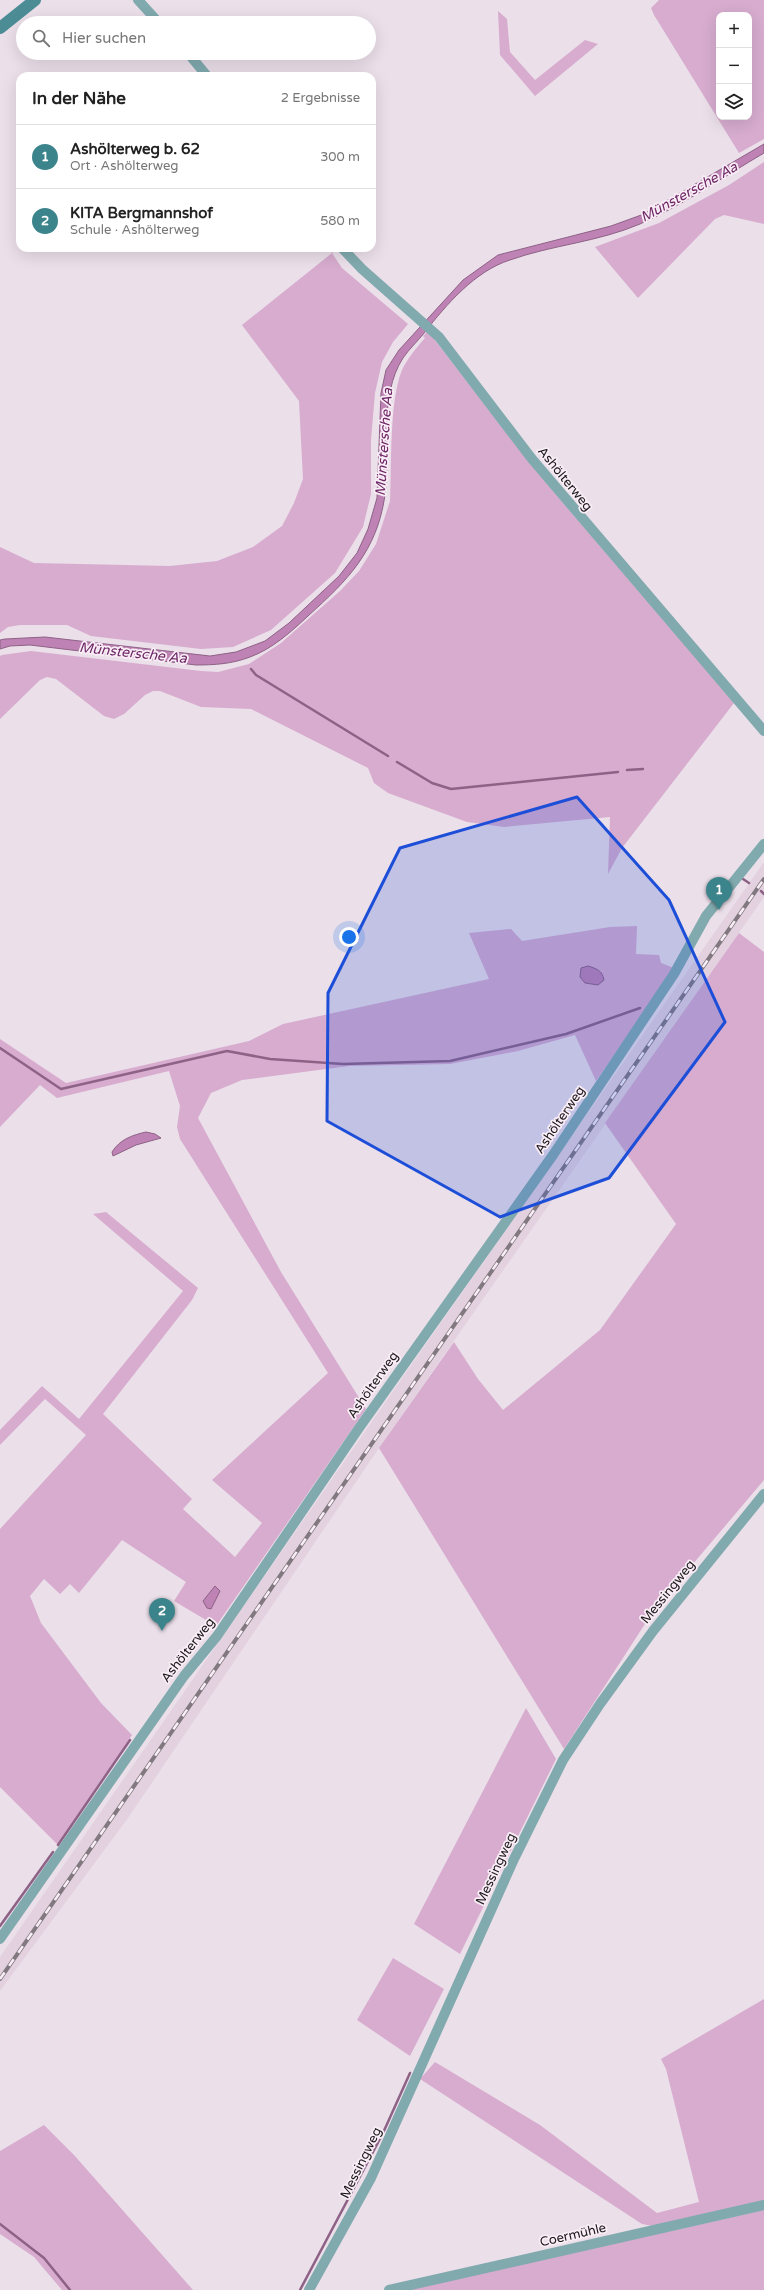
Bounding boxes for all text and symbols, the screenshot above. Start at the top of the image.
map controls [716,12,752,120]
button: + [716,12,752,48]
search box [16,16,376,60]
icon: search [30,27,52,49]
text: Hier suchen [62,29,146,47]
button: − [716,48,752,84]
button: layers [716,84,752,120]
text: In der Nähe [32,88,126,109]
text: 2 Ergebnisse [281,90,360,106]
text: Ashölterweg b. 62 [70,140,200,158]
text: 1 [41,149,49,165]
text: 300 m [320,149,360,165]
text: Ort · Ashölterweg [70,158,179,174]
water label: Münstersche Aa [638,158,741,226]
text: KITA Bergmannshof [70,204,213,222]
text: 2 [41,213,49,229]
text: 580 m [320,213,360,229]
text: Schule · Ashölterweg [70,222,199,238]
water label: Münstersche Aa [372,386,396,497]
street label: Ashölterweg [534,444,596,514]
water label: Münstersche Aa [78,639,189,667]
pin: 1 [706,877,732,910]
your location [339,927,359,947]
street label: Ashölterweg [532,1083,588,1157]
street label: Ashölterweg [344,1348,402,1422]
street label: Messingweg [637,1557,699,1627]
pin: 2 [149,1598,175,1631]
street label: Ashölterweg [158,1614,218,1686]
street label: Messingweg [472,1831,520,1907]
street label: Messingweg [337,2125,385,2201]
street label: Coermühle [538,2220,608,2250]

